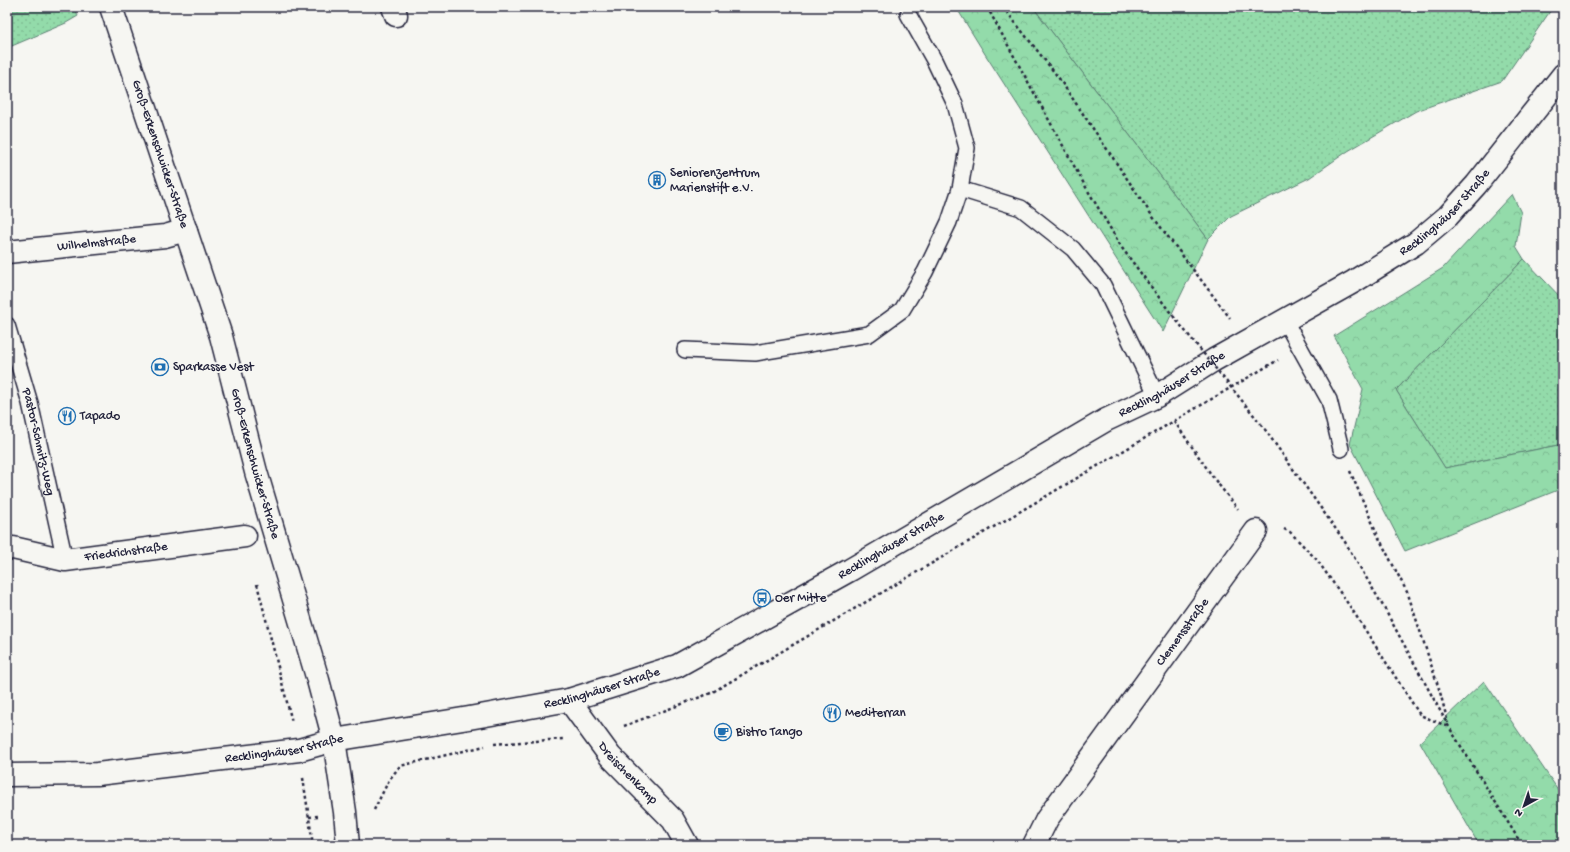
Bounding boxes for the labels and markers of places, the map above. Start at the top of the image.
place label: Seniorenzentrum Marienstift e.V. [670,166,760,196]
building icon: Seniorenzentrum Marienstift e.V. [647,170,667,190]
bank icon: Sparkasse Vest [150,357,170,377]
place label: Sparkasse Vest [173,360,255,375]
restaurant icon: Tapado [57,406,77,426]
place label: Tapado [79,409,120,424]
bus stop icon: Oer Mitte [752,588,772,608]
place label: Oer Mitte [775,591,827,606]
restaurant icon: Mediterran [822,703,842,723]
place label: Mediterran [845,706,907,721]
cafe icon: Bistro Tango [713,722,733,742]
place label: Bistro Tango [735,725,803,740]

